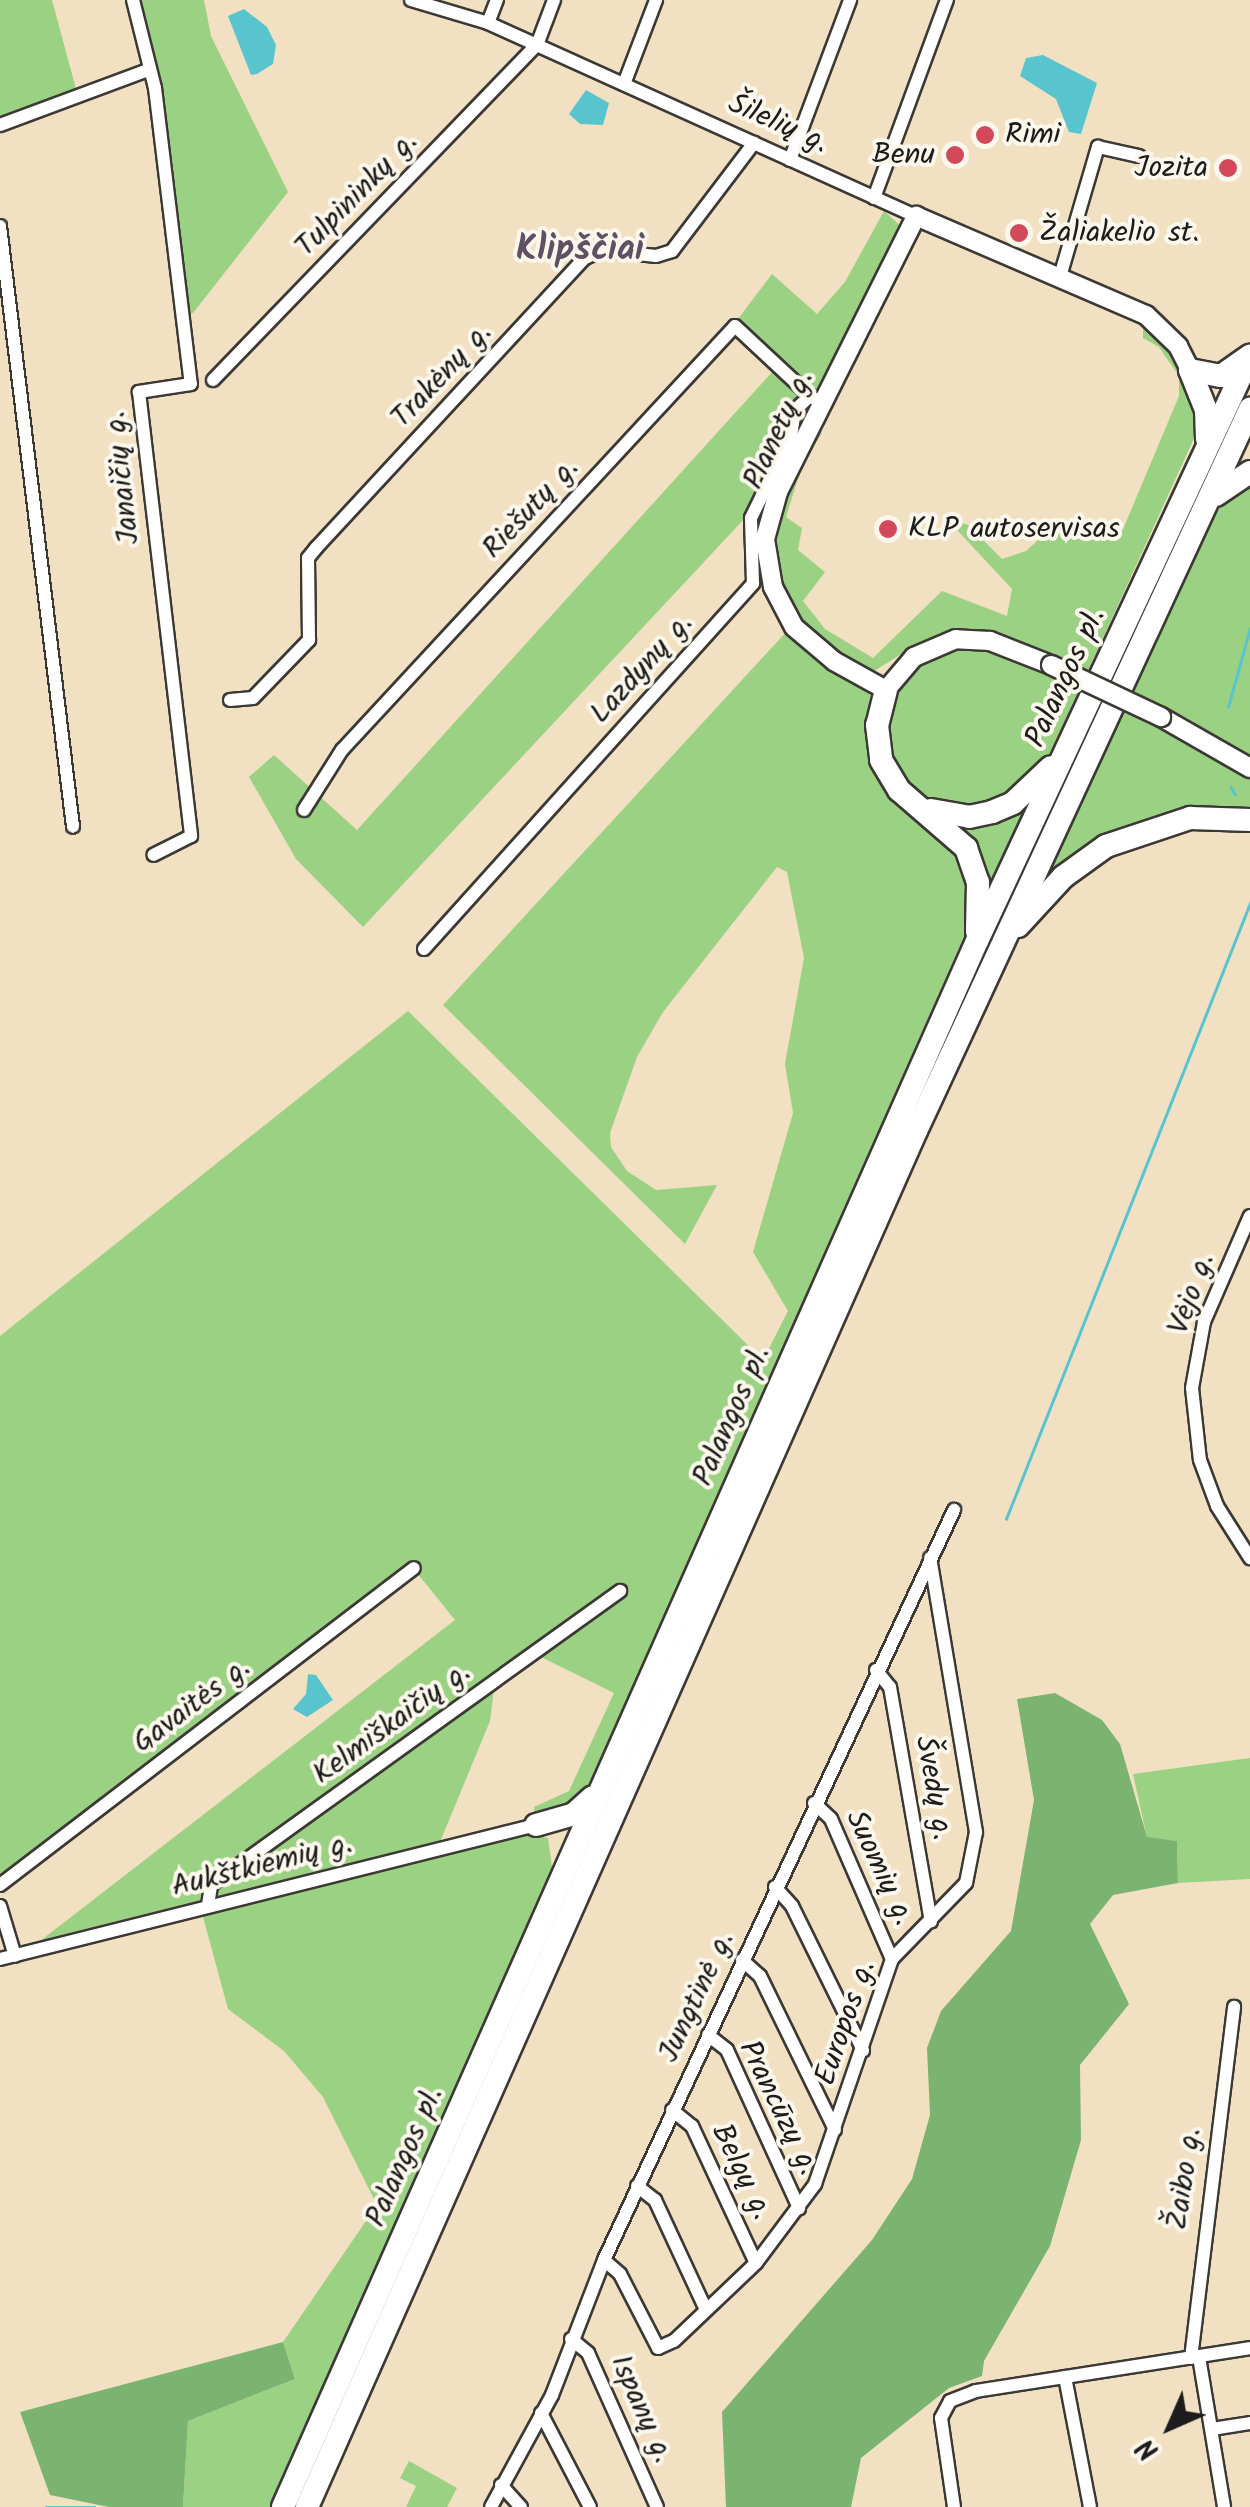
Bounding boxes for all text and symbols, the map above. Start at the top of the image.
street label: Šilelių g. [722,86,834,162]
place label: Rimi [1005,117,1061,153]
marker: Rimi [974,124,996,146]
street label: Tulpininkų g. [288,125,426,265]
place label: Benu [872,137,935,173]
marker: Benu [944,144,966,166]
place label: Jozita [1134,150,1208,186]
marker: Jozita [1217,157,1239,179]
place label: Žaliakelio st. [1039,215,1199,251]
marker: Žaliakelio st. [1008,222,1030,244]
district label: Klipščiai [516,229,644,271]
street label: Trakėnų g. [384,316,500,436]
street label: Planetų g. [736,365,822,495]
street label: Janaičių g. [98,410,148,546]
street label: Riešutų g. [475,451,587,567]
place label: KLP autoservisas [908,511,1120,547]
marker: KLP autoservisas [877,518,899,540]
street label: Palangos pl. [1018,603,1114,753]
street label: Lazdynų g. [583,606,701,732]
street label: Vėjo g. [1161,1249,1223,1339]
street label: Palangos pl. [685,1341,779,1491]
street label: Gavaitės g. [126,1650,258,1762]
street label: Kelmiškaičių g. [306,1655,478,1793]
street label: Švedų g. [906,1733,960,1843]
street label: Suomių g. [837,1805,921,1931]
street label: Aukštkiemių g. [168,1826,356,1906]
street label: Jungtinė g. [651,1926,743,2068]
street label: Europos g. [808,1956,884,2090]
street label: Prancūzų g. [730,2035,826,2181]
street label: Palangos pl. [358,2082,452,2232]
street label: Belgų g. [702,2118,780,2226]
street label: Žaibo g. [1160,2126,1210,2232]
street label: Ispanų g. [601,2349,681,2469]
north arrow [1120,2377,1220,2477]
text: N [1126,2426,1171,2471]

